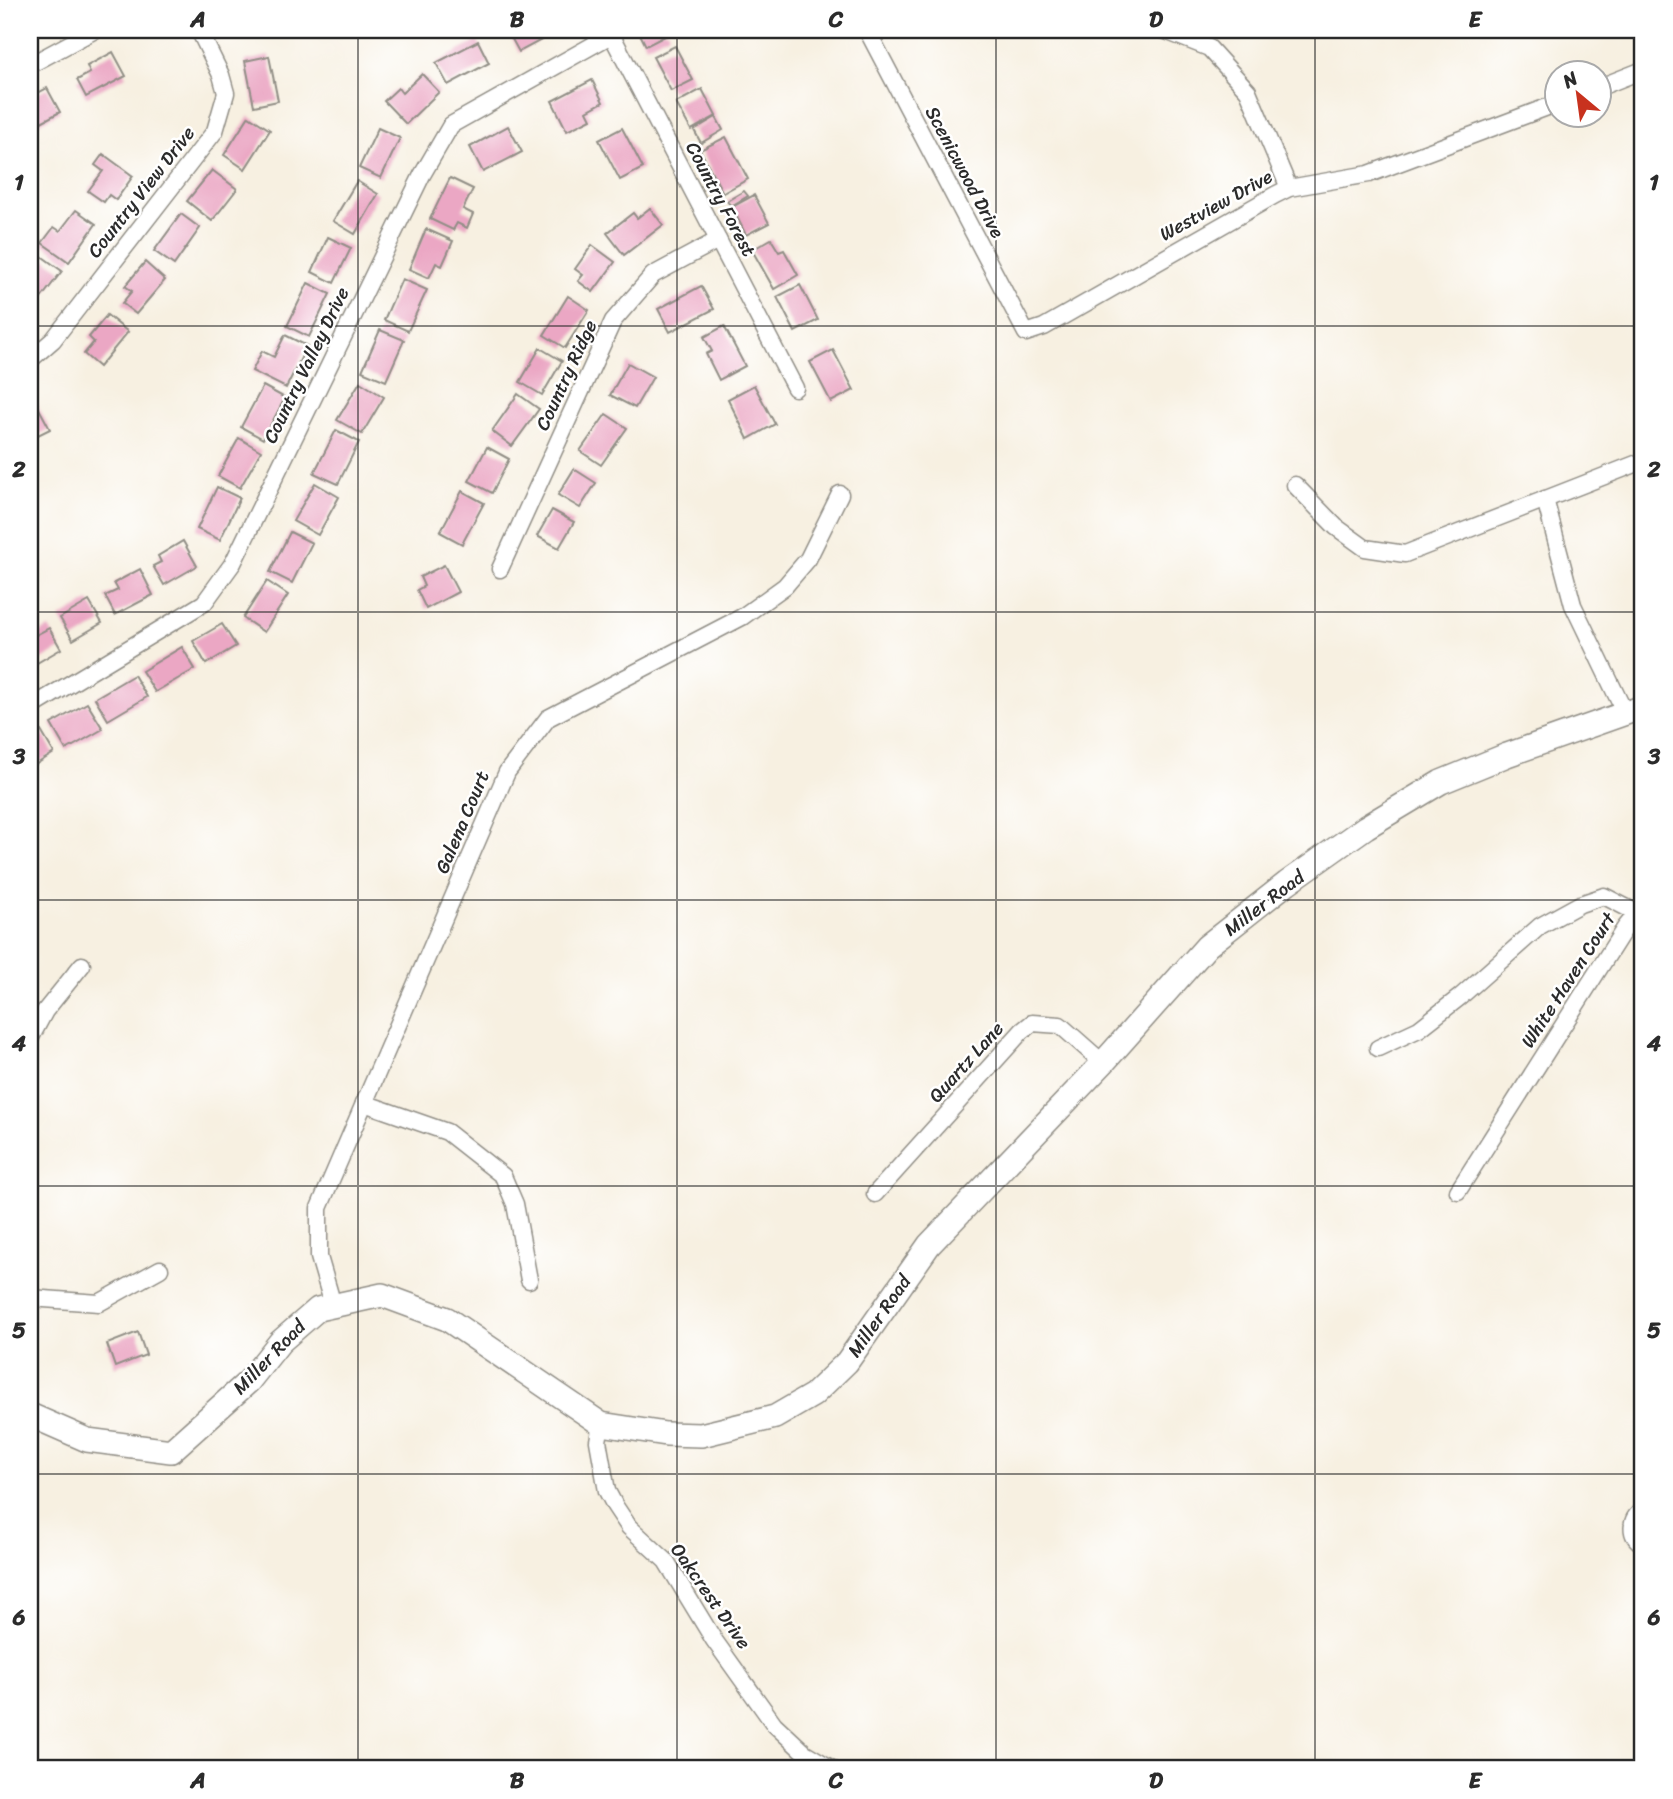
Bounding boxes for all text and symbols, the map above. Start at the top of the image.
text: A [189,0,206,40]
text: B [510,0,525,40]
text: C [828,0,844,40]
text: D [1149,0,1164,40]
text: E [1469,0,1484,40]
north arrow [1544,60,1614,130]
text: N [1555,62,1584,98]
street label: Scenicwood Drive [916,100,1014,244]
street label: Country View Drive [79,119,203,265]
street label: Country Forest [677,135,765,263]
street label: Westview Drive [1153,160,1279,250]
text: 1 [14,162,24,203]
text: 1 [1649,162,1659,203]
street label: Country Valley Drive [254,281,358,449]
street label: Country Ridge [526,314,606,436]
text: 2 [11,449,26,490]
text: 2 [1646,449,1661,490]
text: 3 [12,736,26,777]
text: 3 [1647,736,1661,777]
street label: Galena Court [426,765,498,879]
street label: Miller Road [1216,860,1313,945]
street label: White Haven Court [1512,904,1625,1055]
street label: Quartz Lane [920,1013,1012,1110]
text: 4 [11,1023,27,1064]
text: 4 [1646,1023,1662,1064]
street label: Miller Road [838,1266,921,1364]
text: 5 [12,1310,26,1351]
street label: Miller Road [224,1310,315,1402]
text: 5 [1647,1310,1661,1351]
street label: Oakcrest Drive [662,1536,760,1656]
text: 6 [11,1597,26,1638]
text: 6 [1646,1597,1661,1638]
text: A [189,1760,206,1799]
text: B [510,1760,525,1799]
text: C [828,1760,844,1799]
text: D [1149,1760,1164,1799]
text: E [1469,1760,1484,1799]

